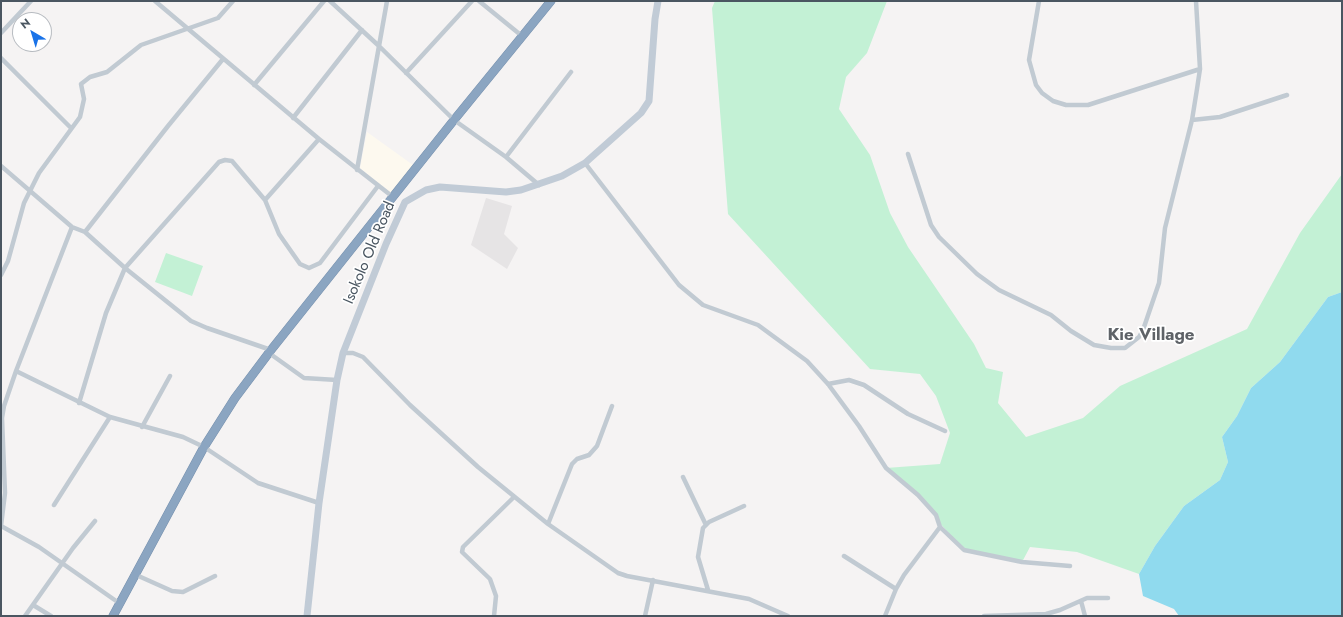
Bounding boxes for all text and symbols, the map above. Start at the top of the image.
north arrow [12,12,52,52]
text: N [17,14,34,32]
street label: Isokolo Old Road [340,199,400,307]
district label: Kie Village [1107,326,1195,346]

